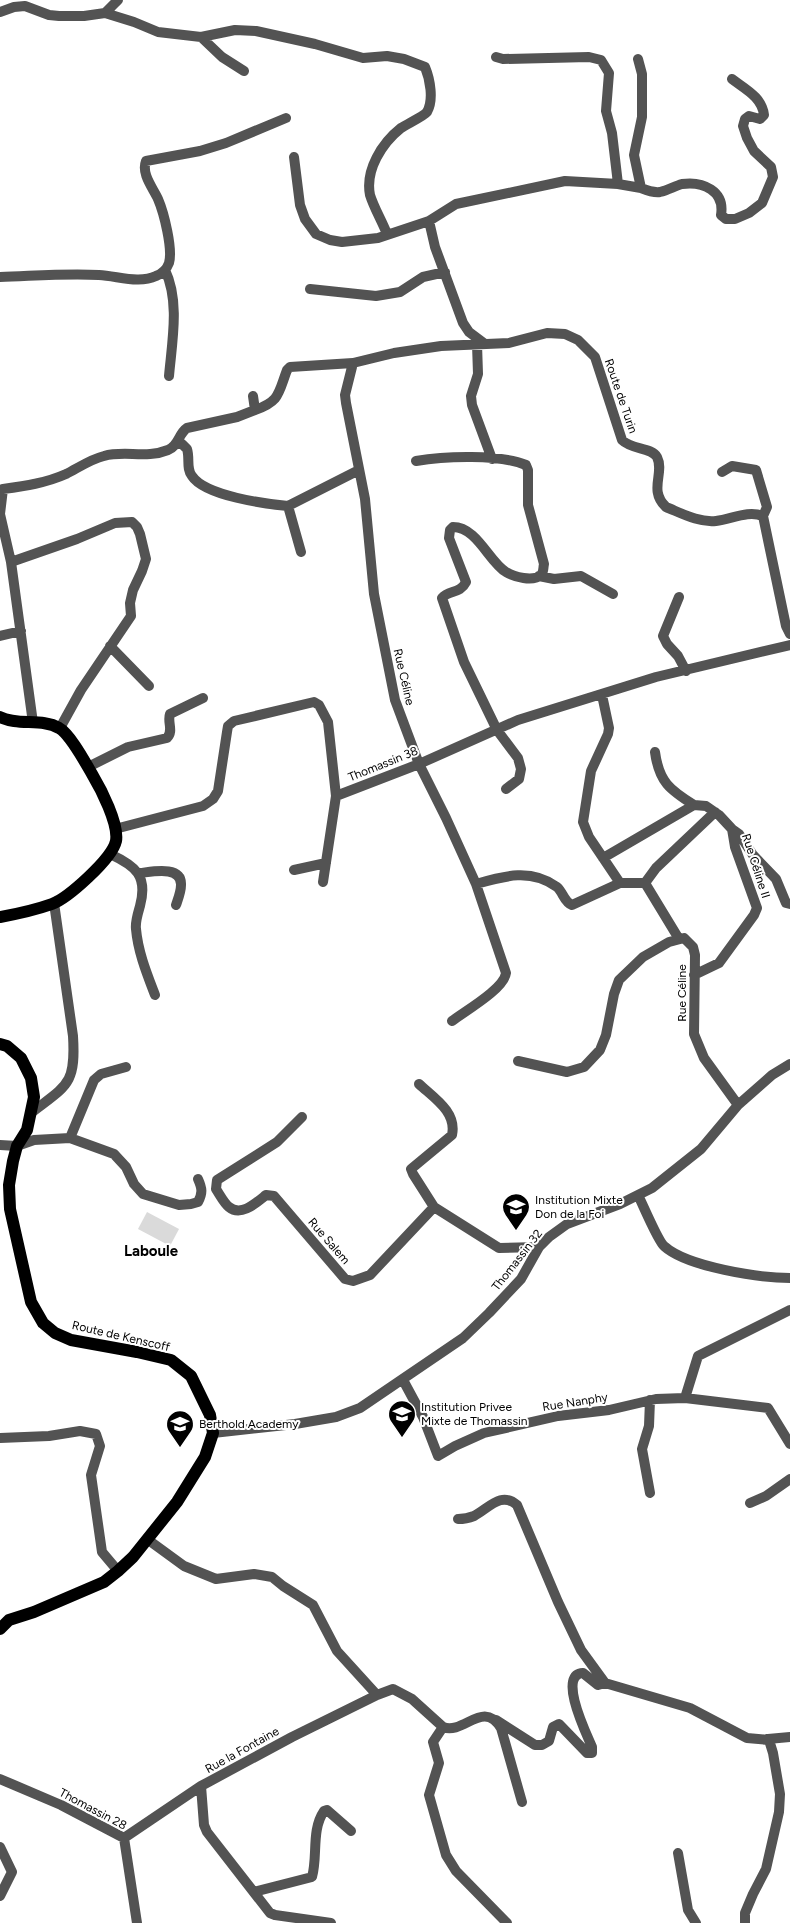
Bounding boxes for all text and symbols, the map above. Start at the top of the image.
street label: Route de Turin [602,357,640,435]
street label: Rue Céline [391,647,417,707]
street label: Thomassin 38 [346,744,420,784]
street label: Rue Céline II [739,832,773,900]
street label: Rue Céline [675,964,689,1022]
school or university icon: Institution Mixte Don de la Foi [501,1192,531,1231]
place label: Institution Mixte Don de la Foi [535,1193,623,1221]
street label: Rue Salem [305,1215,353,1267]
street label: Thomassin 32 [489,1227,545,1293]
district label: Laboule [124,1242,179,1260]
street label: Route de Kenscoff [71,1318,172,1354]
street label: Rue Nanphy [541,1390,609,1414]
school or university icon: Institution Privee Mixte de Thomassin [387,1399,417,1438]
place label: Institution Privee Mixte de Thomassin [421,1400,528,1428]
school or university icon: Berthold Academy [165,1409,195,1448]
place label: Berthold Academy [199,1417,299,1431]
street label: Rue la Fontaine [203,1724,282,1776]
street label: Thomassin 28 [57,1785,129,1833]

